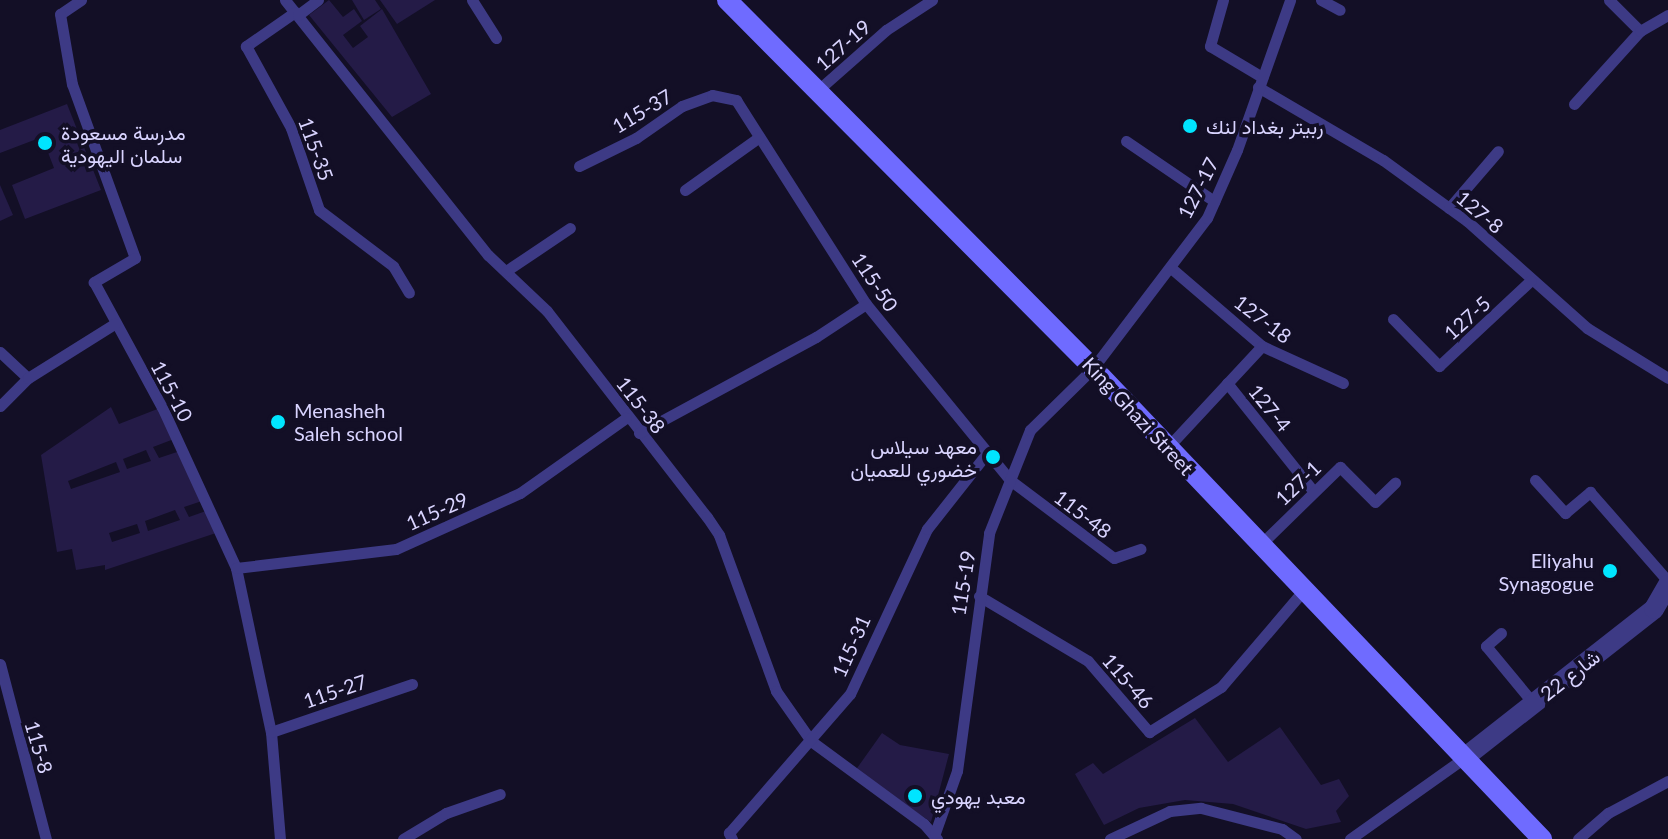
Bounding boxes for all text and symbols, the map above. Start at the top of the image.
street label: 127-19 [810,14,876,76]
street label: 115-37 [608,84,676,138]
street label: 115-35 [294,114,338,184]
place label: ربيتر بغداد لنك [1206,114,1324,138]
marker: ربيتر بغداد لنك [1181,117,1199,135]
place label: مدرسة مسعودة سلمان اليهودية [61,120,186,167]
marker: مدرسة مسعودة سلمان اليهودية [36,134,54,152]
street label: 127-17 [1172,153,1224,223]
street label: 127-8 [1452,186,1508,238]
street label: 115-50 [847,248,903,316]
street label: 127-18 [1230,290,1296,348]
street label: 127-5 [1439,291,1495,345]
street label: King Ghazi Street [1077,352,1199,480]
street label: 115-10 [146,356,198,426]
street label: 115-38 [611,372,671,438]
street label: 127-4 [1244,380,1296,436]
place label: Menasheh Saleh school [294,398,403,445]
marker: Menasheh Saleh school [269,413,287,431]
place label: معهد سيلاس خضوري للعميان [850,434,977,481]
marker: معهد سيلاس خضوري للعميان [984,448,1002,466]
street label: 127-1 [1270,456,1326,510]
street label: 115-48 [1050,485,1116,543]
street label: 115-29 [402,487,472,535]
place label: Eliyahu Synagogue [1499,548,1594,595]
street label: 115-19 [946,549,980,617]
marker: Eliyahu Synagogue [1601,562,1619,580]
street label: 115-31 [827,611,875,681]
street label: شارع 22 [1536,644,1604,706]
street label: 115-46 [1097,648,1159,714]
street label: 115-27 [300,669,370,713]
street label: 115-8 [20,718,58,776]
place label: معبد يهودي [931,784,1026,808]
marker: معبد يهودي [906,787,924,805]

